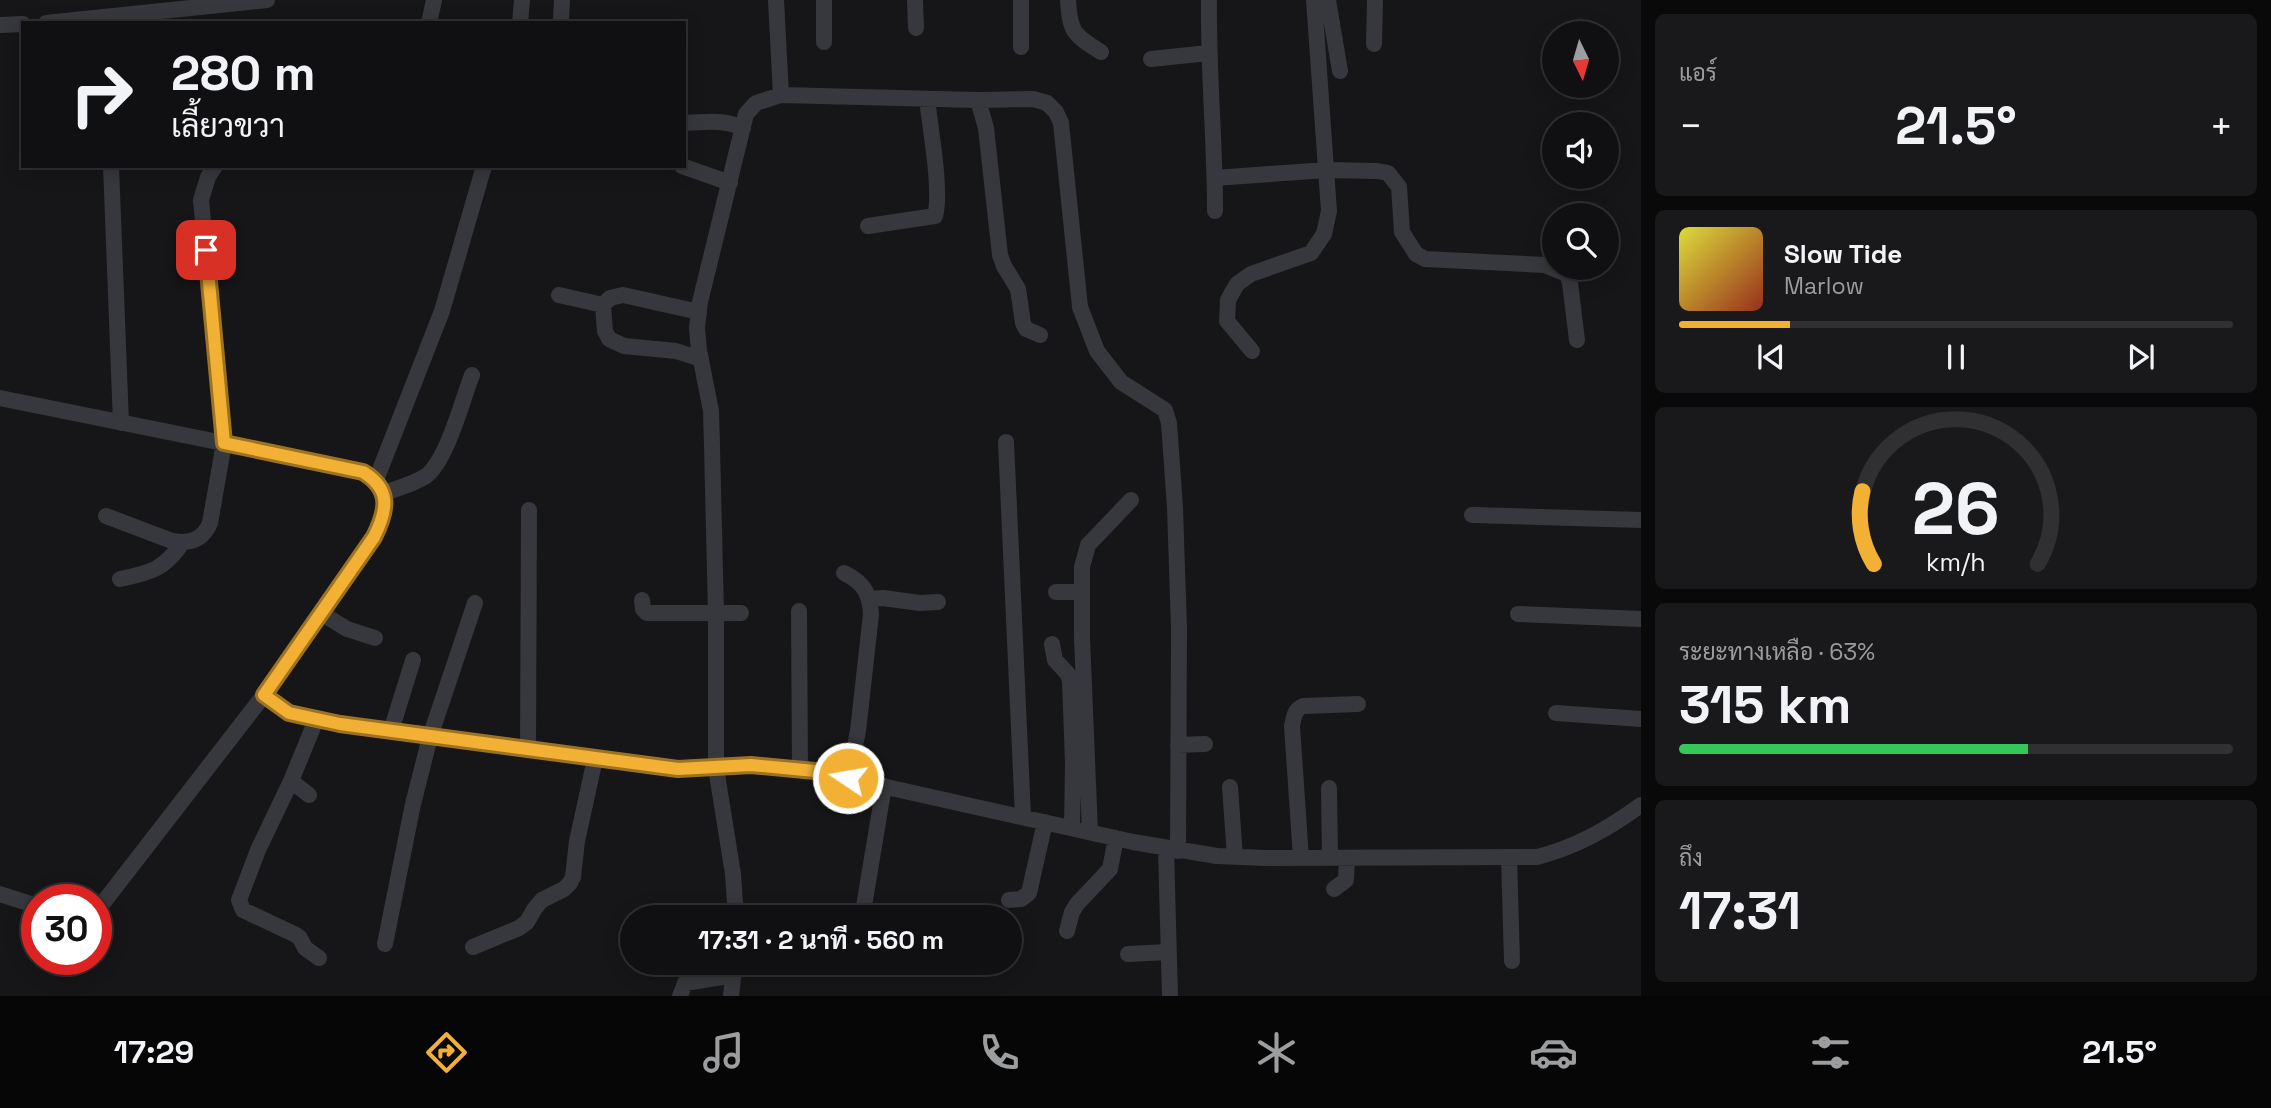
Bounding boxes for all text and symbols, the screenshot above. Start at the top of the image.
north arrow [1542,21,1619,98]
map controls [1542,21,1619,280]
text: 280 m [171,42,316,104]
icon: right [56,49,147,140]
text: แอร์ [1679,58,1717,88]
text: 21.5° [1895,93,2017,159]
text: − [1679,102,1703,150]
text: + [2209,102,2233,150]
text: เลี้ยวขวา [171,106,285,146]
button: sound [1542,112,1619,189]
button: search [1542,203,1619,280]
pin [176,220,236,280]
icon: arrive [187,231,225,269]
text: Slow Tide [1784,237,1902,271]
text: Marlow [1784,271,1864,301]
icon: previous [1752,338,1790,376]
icon: pause [1937,338,1975,376]
icon: next [2122,338,2160,376]
text: 26 [1912,462,2000,555]
text: km/h [1926,546,1986,578]
text: ระยะทางเหลือ · 63% [1679,637,1875,667]
text: 315 km [1679,672,1851,738]
position arrow [811,741,885,815]
text: ถึง [1679,843,1703,873]
text: 17:31 [1679,878,1801,944]
speed limit sign: 30 [21,884,112,975]
text: 17:31 · 2 นาที · 560 m [698,923,944,957]
icon: directions [422,1028,471,1077]
icon: music [699,1028,748,1077]
icon: phone [975,1028,1024,1077]
icon: climate [1252,1028,1301,1077]
icon: car [1529,1028,1578,1077]
icon: filters [1806,1028,1855,1077]
text: 17:29 [114,1032,194,1072]
text: 21.5° [2082,1032,2157,1072]

